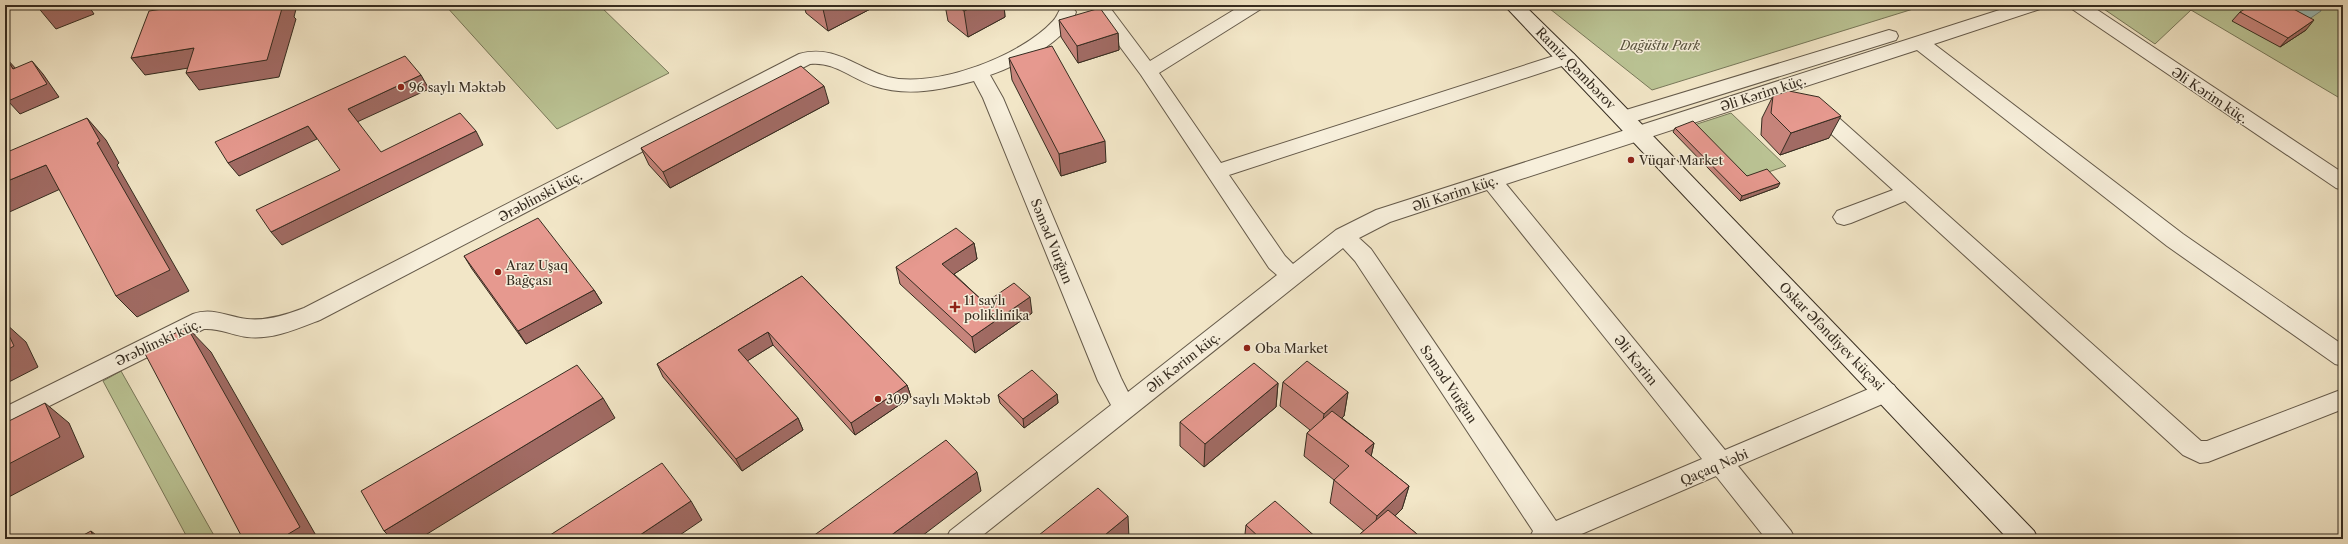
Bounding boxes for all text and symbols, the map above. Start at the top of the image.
street label: Ramiz Qəmbərov [1533,24,1620,113]
park label: Dağüstu Park [1619,37,1700,53]
street label: Əli Kərim küç. [2169,63,2251,127]
street label: Əli Kərim küç. [1718,72,1808,114]
place label: 96 saylı Məktəb [409,79,506,95]
marker: 96 saylı Məktəb [396,82,406,92]
place label: Vüqar Market [1638,152,1723,168]
marker: Vüqar Market [1626,155,1636,165]
street label: Ərəblinski küç. [495,167,585,225]
street label: Əli Kərim küç. [1410,172,1500,214]
street label: Səməd Vurğun [1028,196,1076,286]
place label: Araz Uşaq Bağçası [505,257,568,288]
marker: Araz Uşaq Bağçası [493,267,503,277]
street label: Oskar Əfəndiyev küçəsi [1776,279,1888,393]
place label: 11 saylı poliklinika [964,292,1029,323]
marker: 11 saylı poliklinika [949,301,961,313]
street label: Ərəblinski küç. [113,315,203,369]
street label: Əli Kərim küç. [1143,328,1223,396]
street label: Əli Kərim [1611,332,1661,388]
place label: Oba Market [1255,340,1328,356]
street label: Səməd Vurğun [1417,342,1481,426]
marker: Oba Market [1242,343,1252,353]
place label: 309 saylı Məktəb [886,391,991,407]
marker: 309 saylı Məktəb [873,394,883,404]
street label: Qaçaq Nəbi [1678,445,1750,488]

